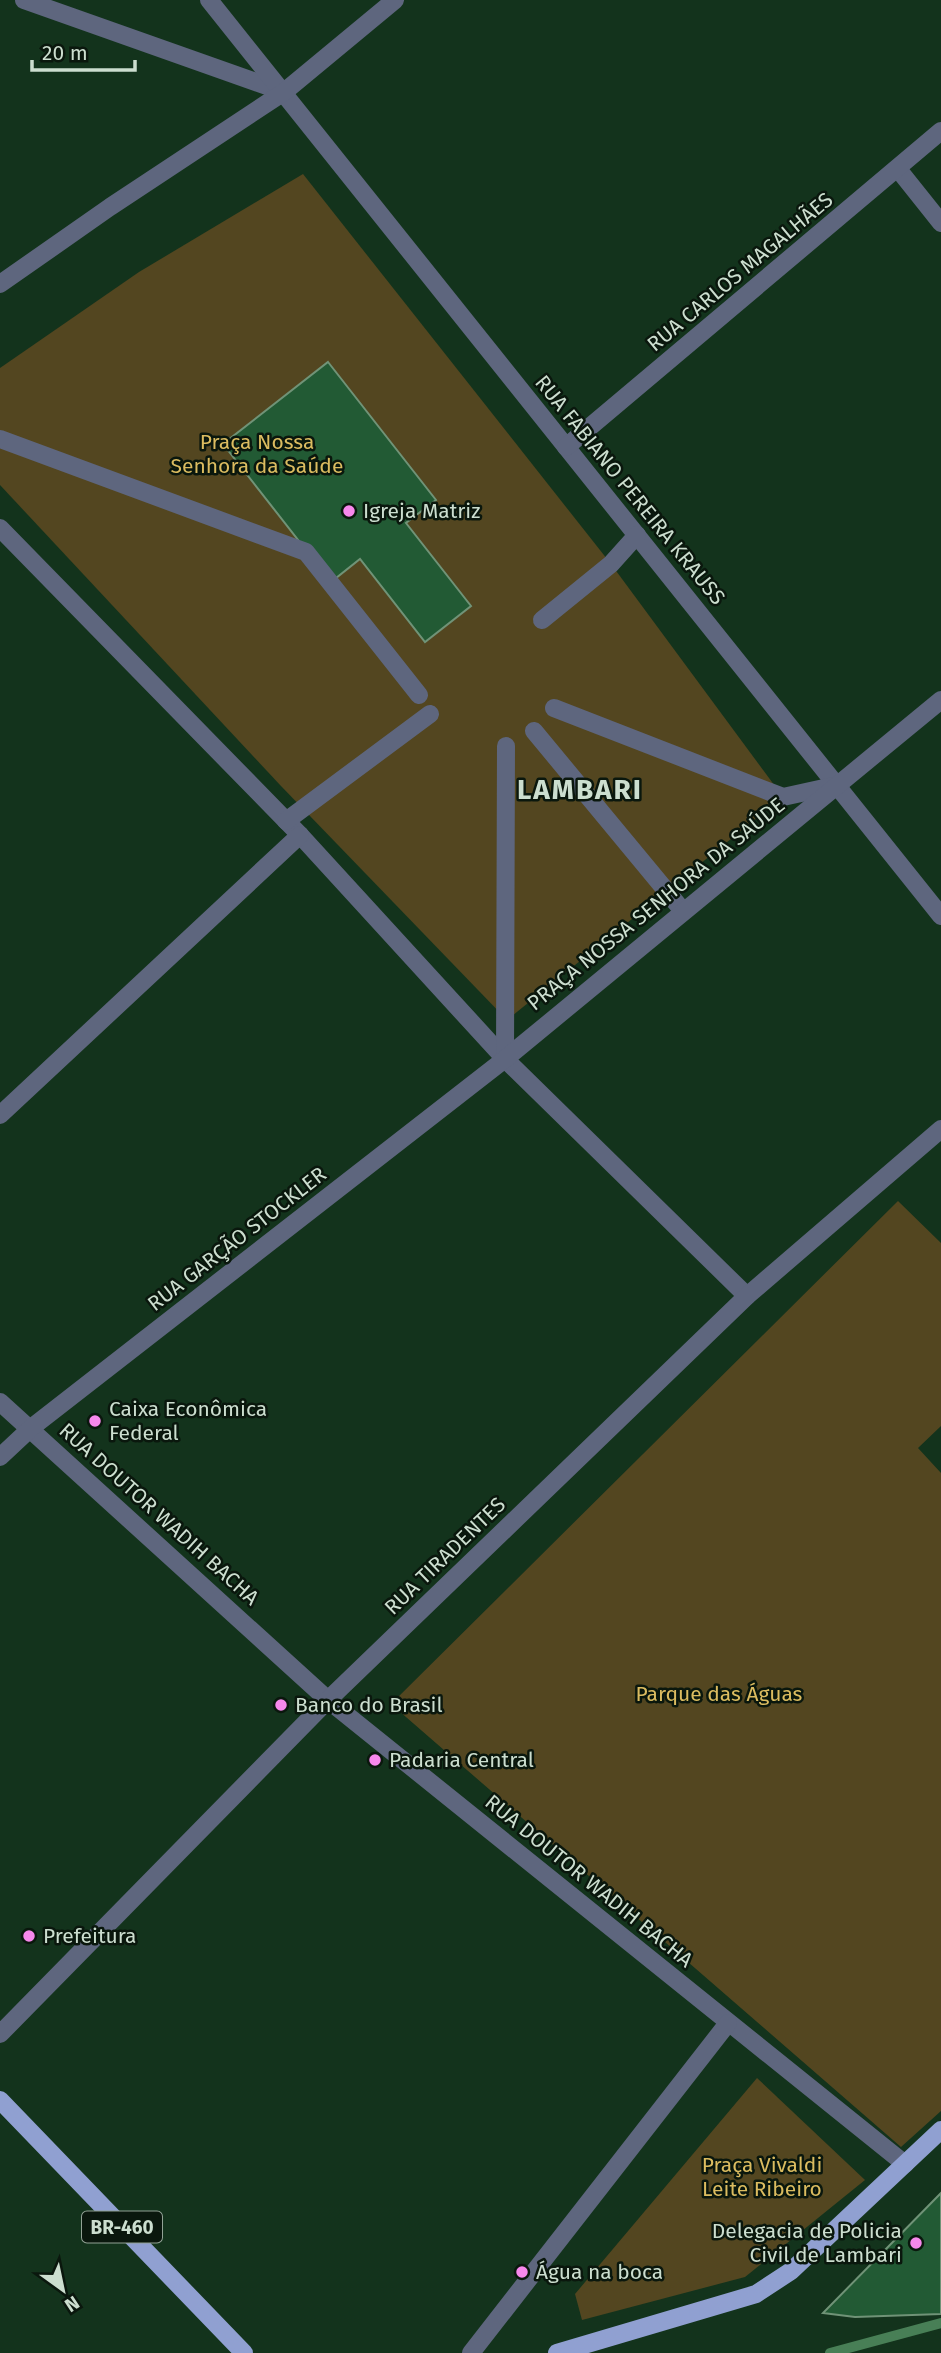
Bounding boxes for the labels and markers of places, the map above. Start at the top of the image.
place label: Igreja Matriz [363,498,480,524]
marker: Igreja Matriz [341,503,357,519]
place label: Caixa Econômica Federal [109,1396,267,1446]
marker: Caixa Econômica Federal [87,1413,103,1429]
place label: Banco do Brasil [295,1692,443,1718]
marker: Banco do Brasil [273,1697,289,1713]
place label: Padaria Central [389,1747,534,1773]
marker: Padaria Central [367,1752,383,1768]
place label: Prefeitura [43,1923,137,1949]
marker: Prefeitura [21,1928,37,1944]
place label: Delegacia de Policia Civil de Lambari [712,2218,902,2268]
marker: Delegacia de Policia Civil de Lambari [908,2235,924,2251]
place label: Água na boca [536,2259,663,2285]
marker: Água na boca [514,2264,530,2280]

